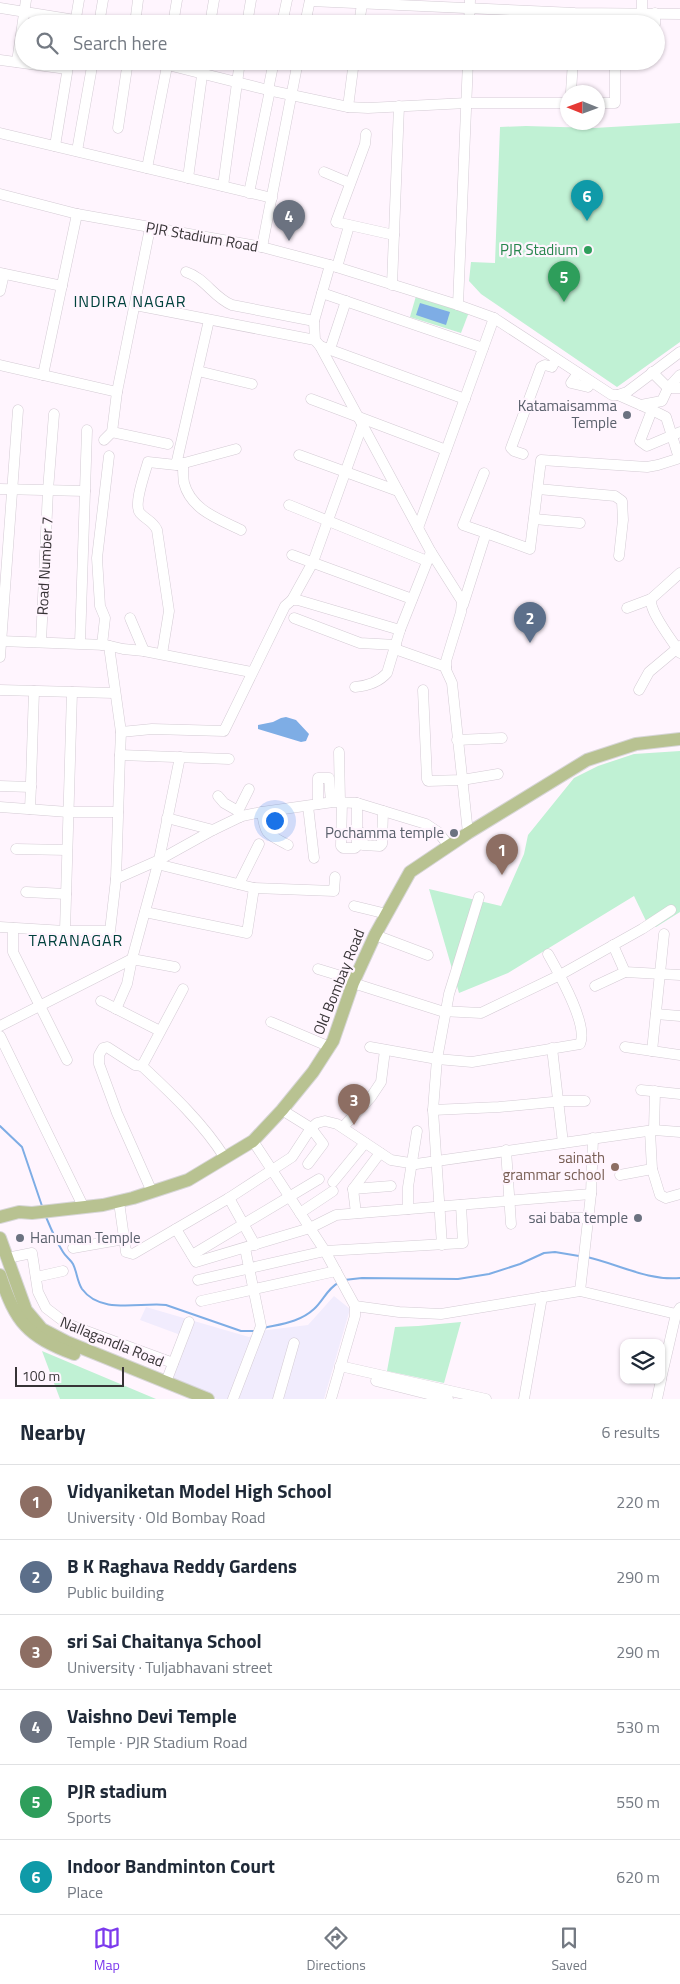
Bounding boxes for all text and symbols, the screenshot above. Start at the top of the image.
search box [15,15,665,70]
text: Search here [73,28,167,57]
icon: search [33,29,61,57]
north arrow [560,85,605,130]
pin: 6 [571,180,603,221]
pin: 4 [273,200,305,241]
street label: PJR Stadium Road [144,215,260,258]
place label: PJR Stadium [500,238,578,261]
marker: PJR Stadium [582,244,594,256]
pin: 5 [548,261,580,302]
district label: INDIRA NAGAR [73,289,187,313]
place label: Katamaisamma Temple [518,394,617,434]
marker: Katamaisamma Temple [621,409,633,421]
street label: Road Number 7 [30,516,59,616]
pin: 2 [514,602,546,643]
your location [262,808,288,834]
place label: Pochamma temple [325,821,444,844]
marker: Pochamma temple [448,827,460,839]
pin: 1 [486,834,518,875]
street label: Old Bombay Road [307,925,370,1038]
district label: TARANAGAR [29,928,123,952]
pin: 3 [338,1084,370,1125]
place label: sainath grammar school [503,1146,605,1186]
marker: sainath grammar school [609,1161,621,1173]
place label: sai baba temple [528,1206,628,1229]
marker: sai baba temple [632,1212,644,1224]
place label: Hanuman Temple [30,1226,141,1249]
marker: Hanuman Temple [14,1232,26,1244]
street label: Nallagandla Road [57,1310,168,1373]
map controls [620,1339,665,1384]
button: layers [620,1339,665,1384]
scale bar [15,1364,124,1387]
text: 100 m [22,1365,60,1386]
text: Nearby [20,1416,85,1448]
text: 6 results [601,1420,660,1444]
text: Vidyaniketan Model High School [67,1476,332,1505]
text: 1 [32,1490,40,1514]
text: 220 m [616,1490,660,1514]
text: University · Old Bombay Road [67,1505,266,1529]
text: B K Raghava Reddy Gardens [67,1551,297,1580]
text: 2 [32,1565,40,1589]
text: 290 m [616,1565,660,1589]
text: Public building [67,1580,164,1604]
text: sri Sai Chaitanya School [67,1626,262,1655]
text: 3 [32,1640,40,1664]
text: 290 m [616,1640,660,1664]
text: University · Tuljabhavani street [67,1655,272,1679]
text: Vaishno Devi Temple [67,1701,237,1730]
text: 4 [32,1715,40,1739]
text: 530 m [616,1715,660,1739]
text: Temple · PJR Stadium Road [67,1730,247,1754]
text: PJR stadium [67,1776,167,1805]
text: 5 [32,1790,40,1814]
text: 550 m [616,1790,660,1814]
text: Sports [67,1805,111,1829]
text: Indoor Bandminton Court [67,1851,275,1880]
text: 6 [32,1865,40,1889]
text: 620 m [616,1865,660,1889]
text: Place [67,1880,103,1904]
tab: Map [93,1924,121,1975]
tab: Directions [306,1924,366,1975]
tab: Saved [552,1924,587,1975]

